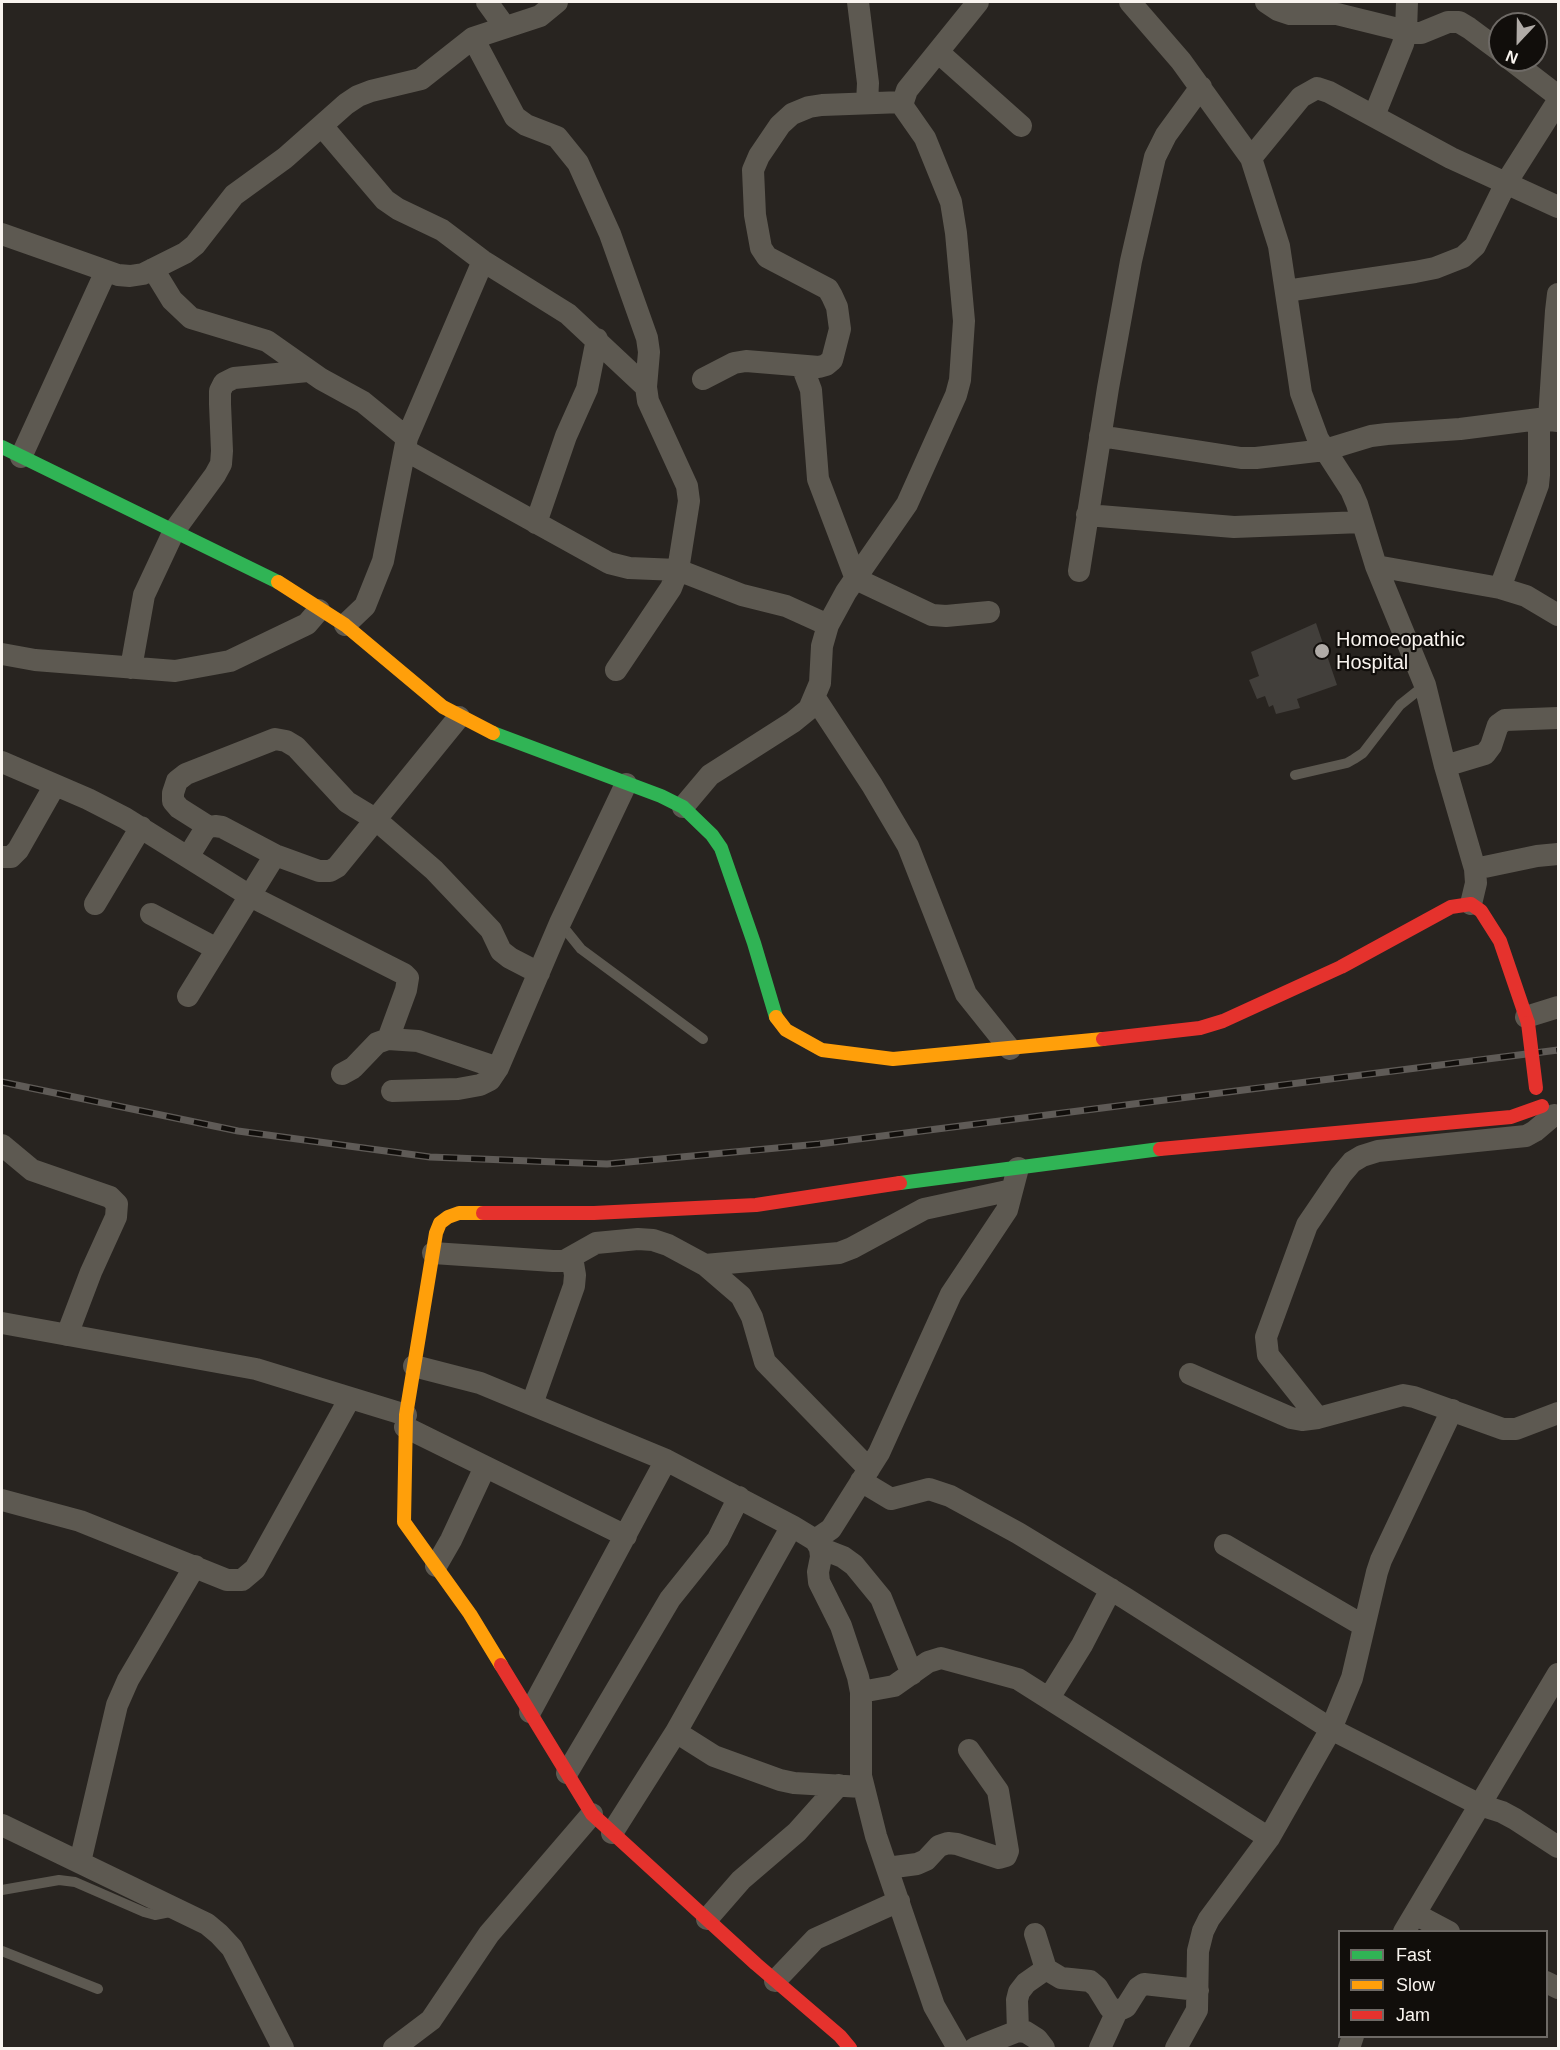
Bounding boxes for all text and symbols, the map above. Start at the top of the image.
north arrow [1488,12,1548,72]
text: N [1503,47,1520,67]
place label: Homoeopathic Hospital [1336,628,1465,675]
marker: Homoeopathic Hospital [1313,642,1331,660]
legend [1338,1930,1548,2038]
text: Fast [1396,1945,1431,1965]
text: Slow [1396,1975,1435,1995]
text: Jam [1396,2005,1430,2025]

